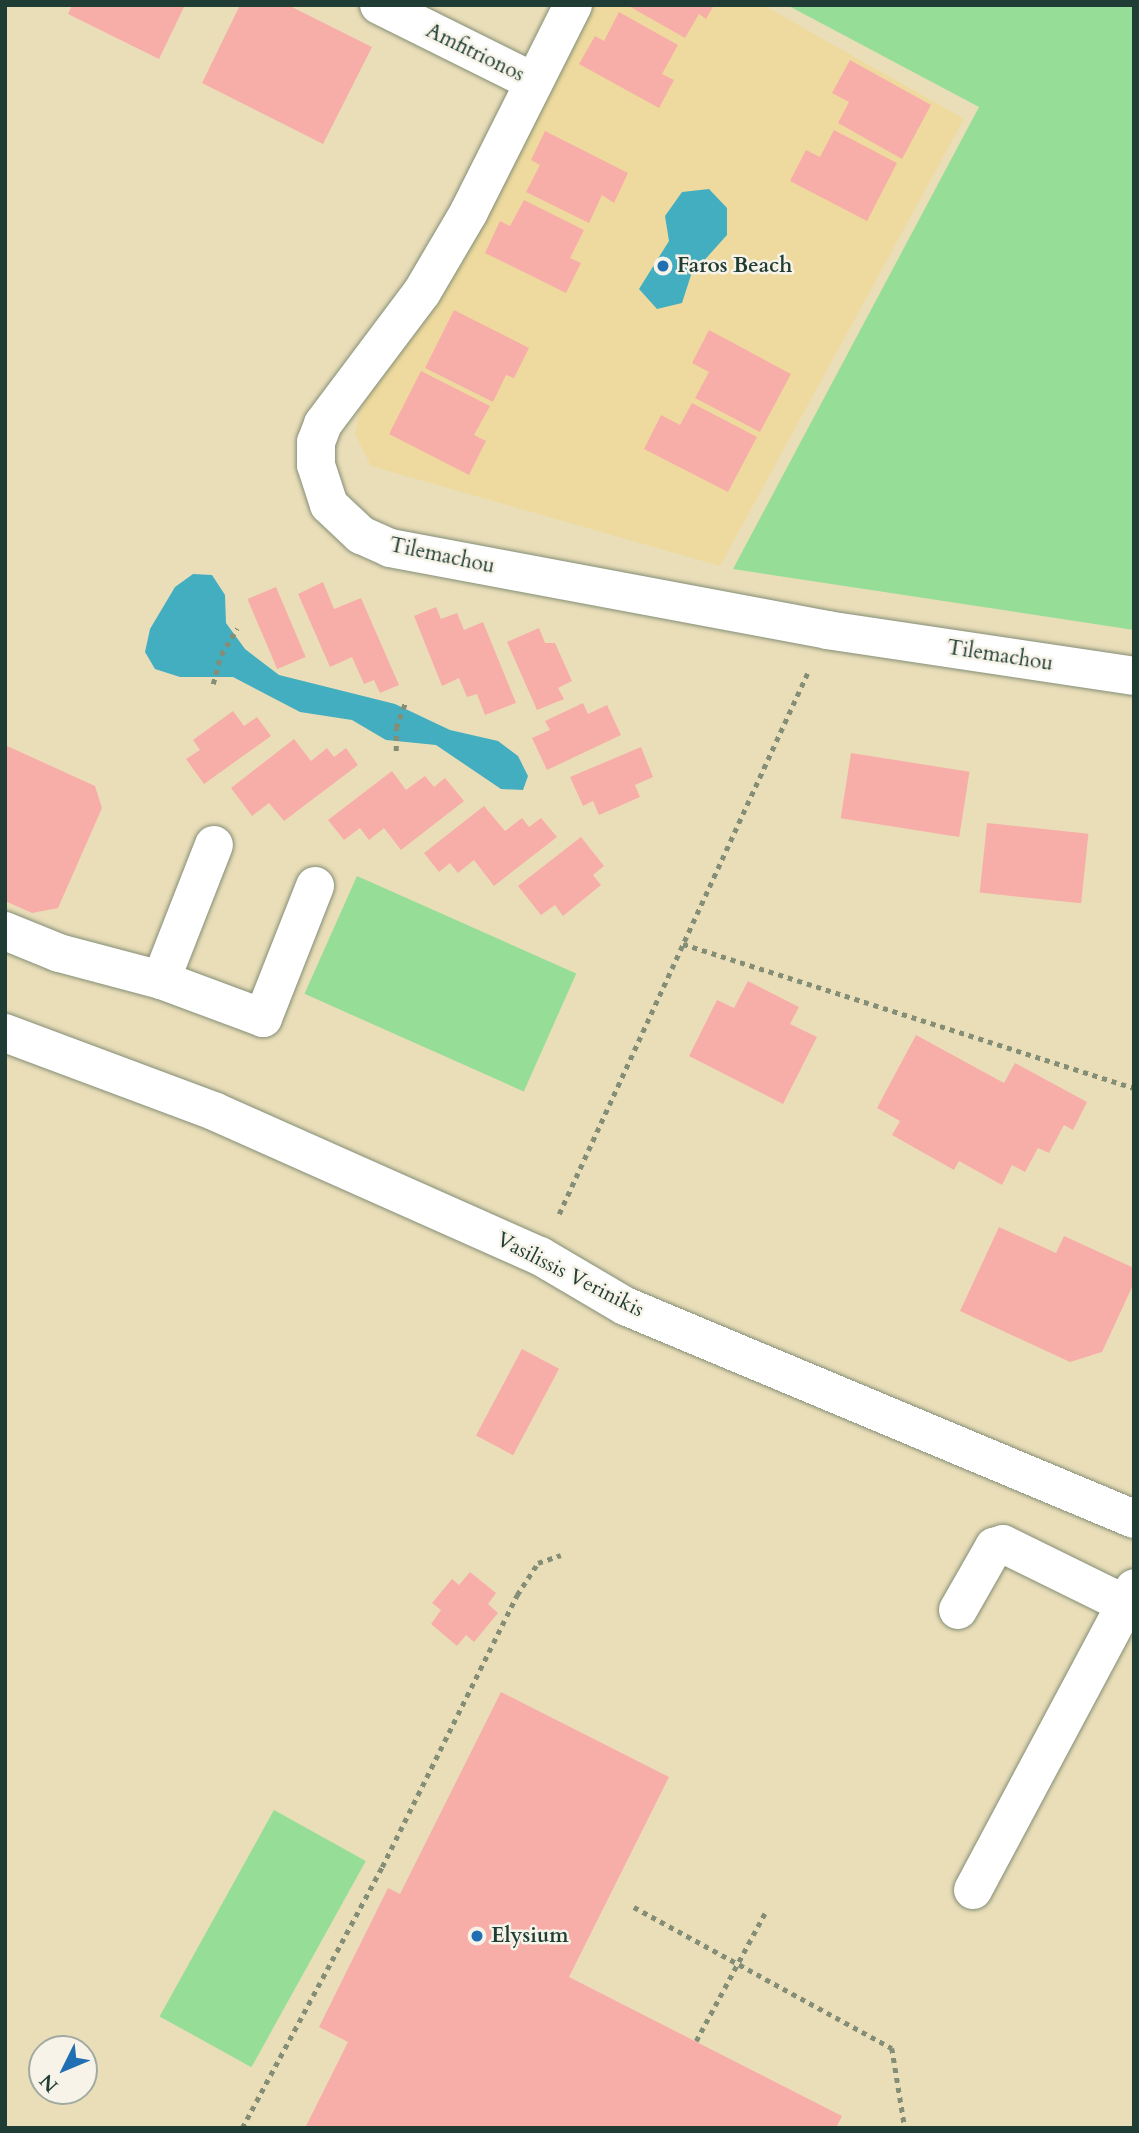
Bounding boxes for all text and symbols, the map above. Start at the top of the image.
street label: Amfitrionos [422,18,528,88]
place label: Faros Beach [677,253,792,279]
marker: Faros Beach [655,258,671,274]
street label: Tilemachou [387,533,497,579]
street label: Tilemachou [945,635,1055,677]
street label: Vasilissis Verinikis [492,1227,648,1323]
place label: Elysium [491,1923,569,1949]
marker: Elysium [469,1928,485,1944]
north arrow [28,2035,98,2105]
text: N [34,2068,64,2098]

